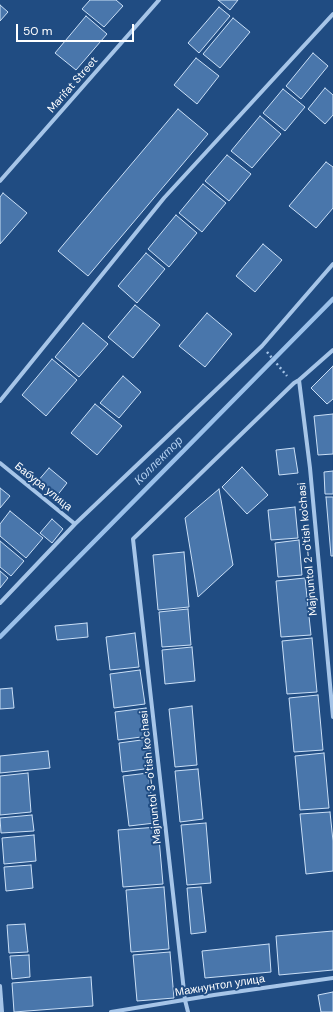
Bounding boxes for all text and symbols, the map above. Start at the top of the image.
scale bar [18,16,136,42]
text: 50 m [23,23,52,39]
street label: Marifat Street [45,54,101,116]
water label: Коллектор [132,434,186,488]
street label: Бабура улица [12,460,74,514]
street label: Majnuntol 2-o'tish ko'chasi [296,482,320,616]
street label: Majnuntol 3-o'tish ko'chasi [137,710,165,844]
street label: Мажнунтол улица [174,972,266,1000]

